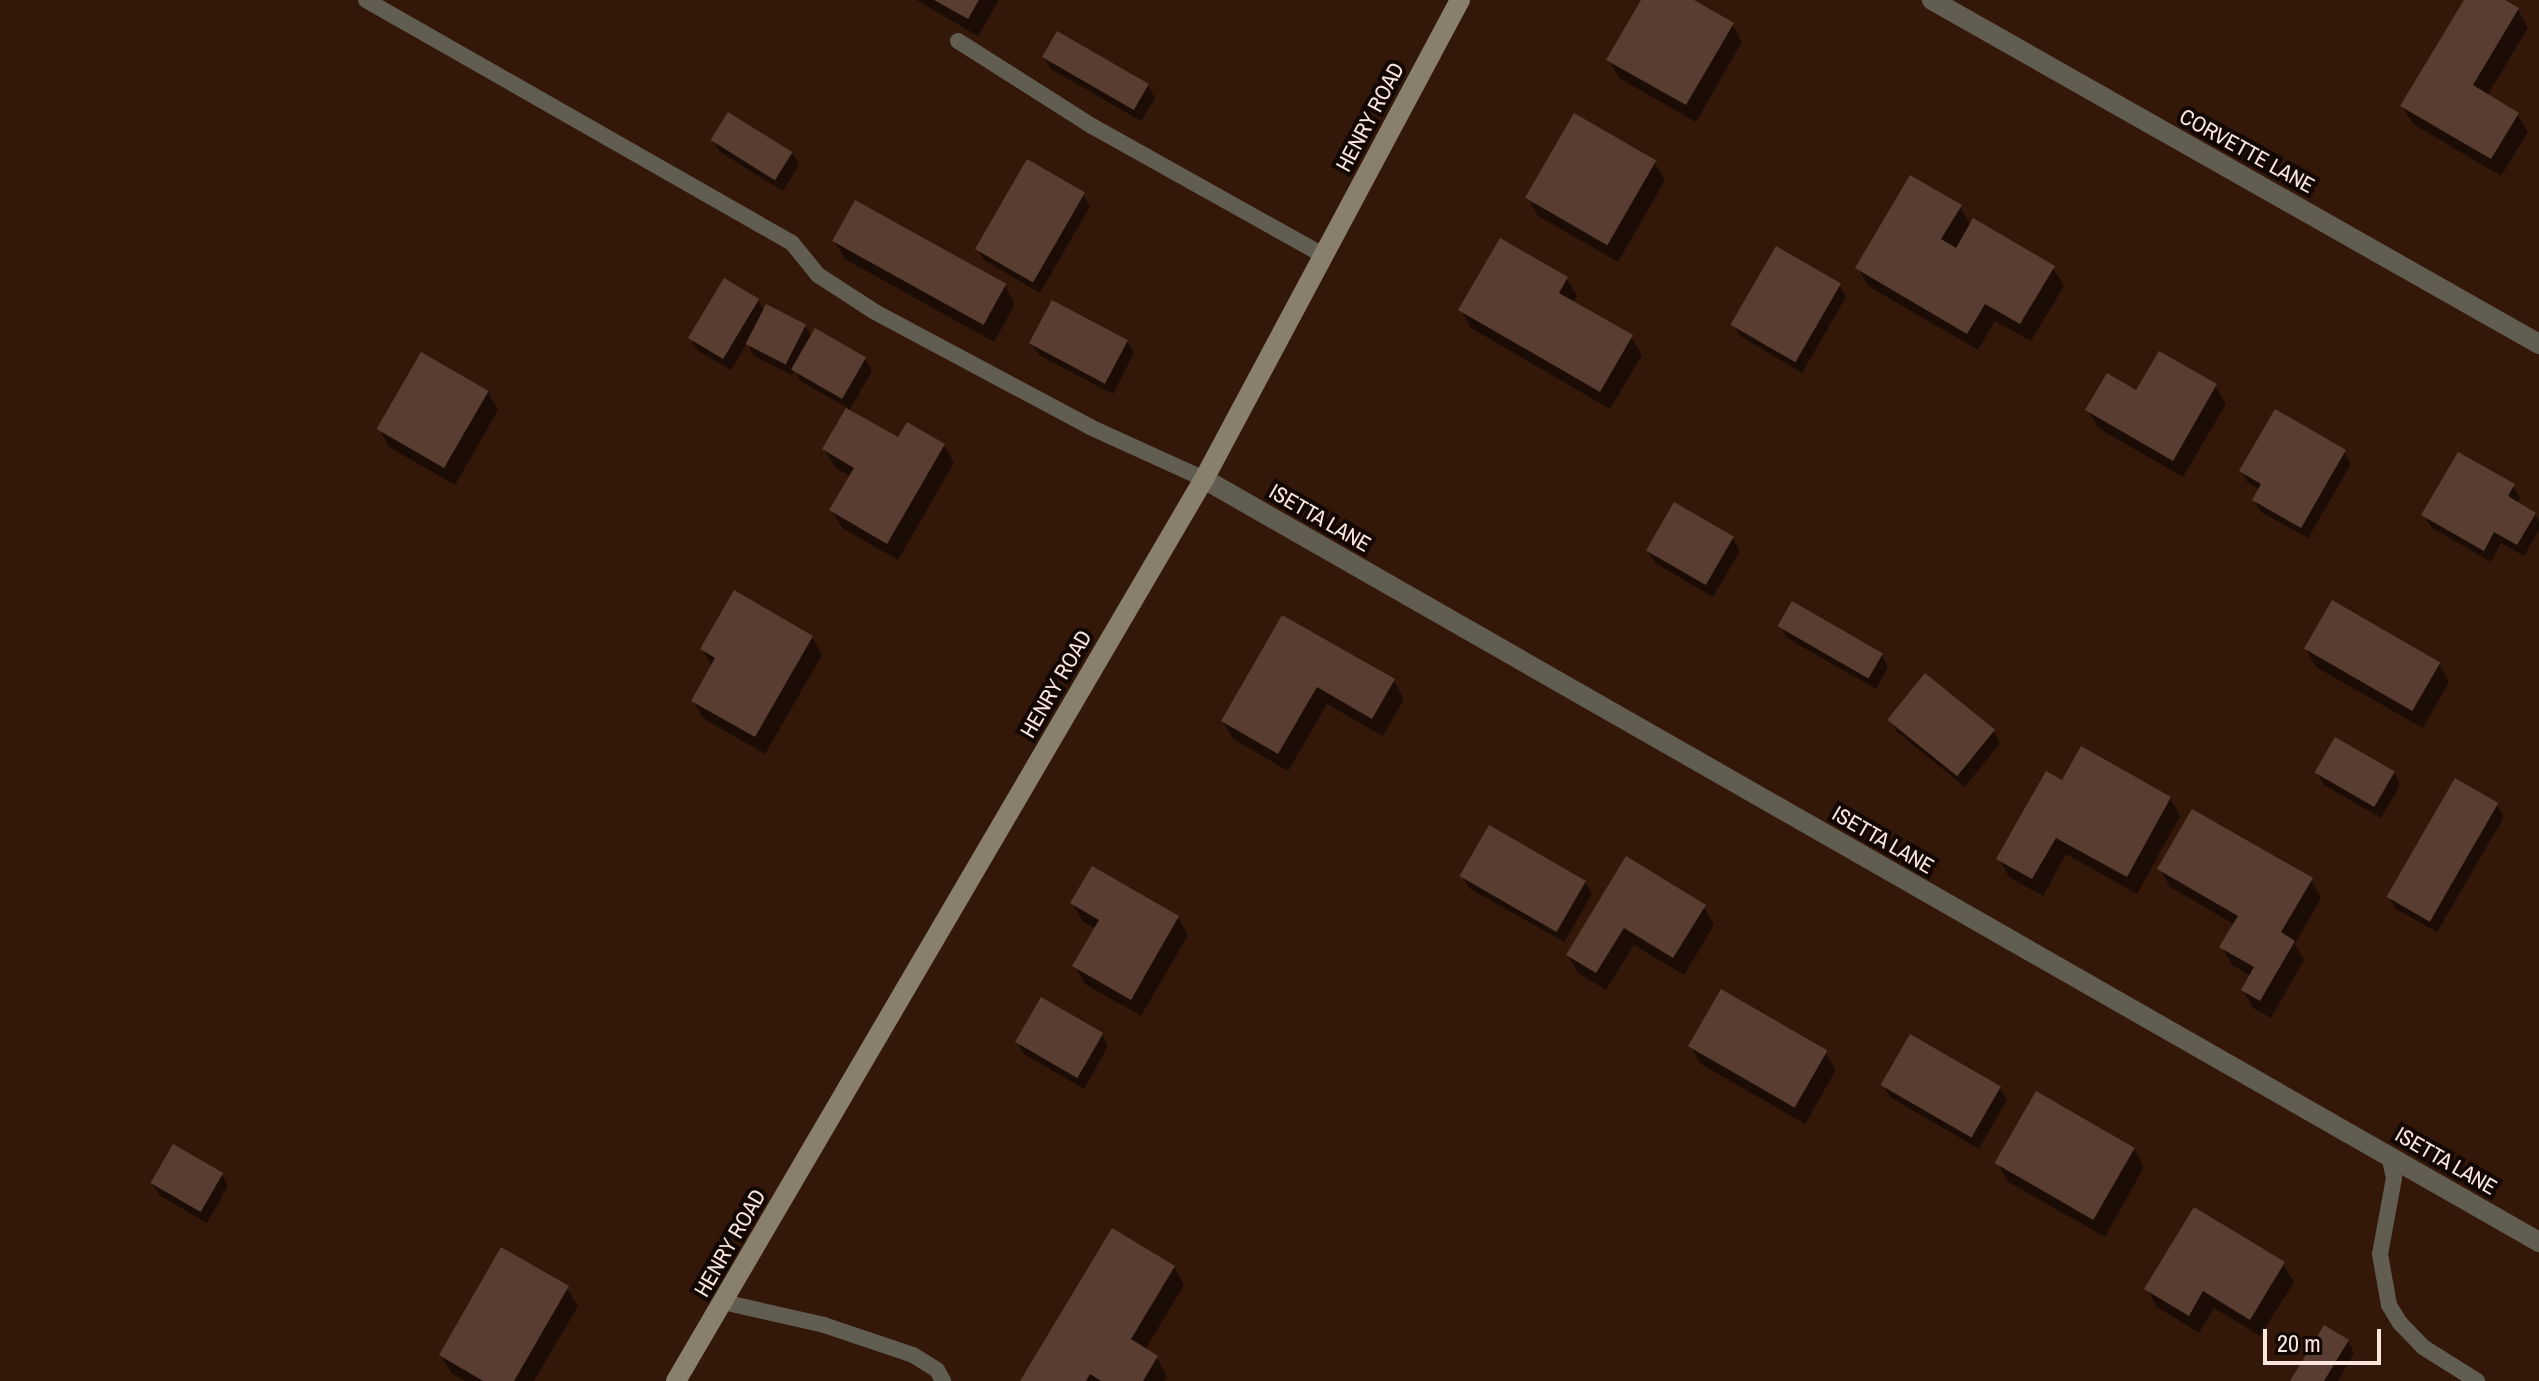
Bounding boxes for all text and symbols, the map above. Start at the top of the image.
street label: HENRY ROAD [1330,58,1410,176]
street label: CORVETTE LANE [2175,103,2319,199]
street label: ISETTA LANE [1264,478,1376,558]
street label: HENRY ROAD [1015,625,1097,743]
street label: ISETTA LANE [1827,800,1939,880]
street label: ISETTA LANE [2390,1121,2502,1201]
street label: HENRY ROAD [689,1184,771,1302]
scale bar [2267,1313,2385,1363]
text: 20 m [2277,1327,2321,1359]

